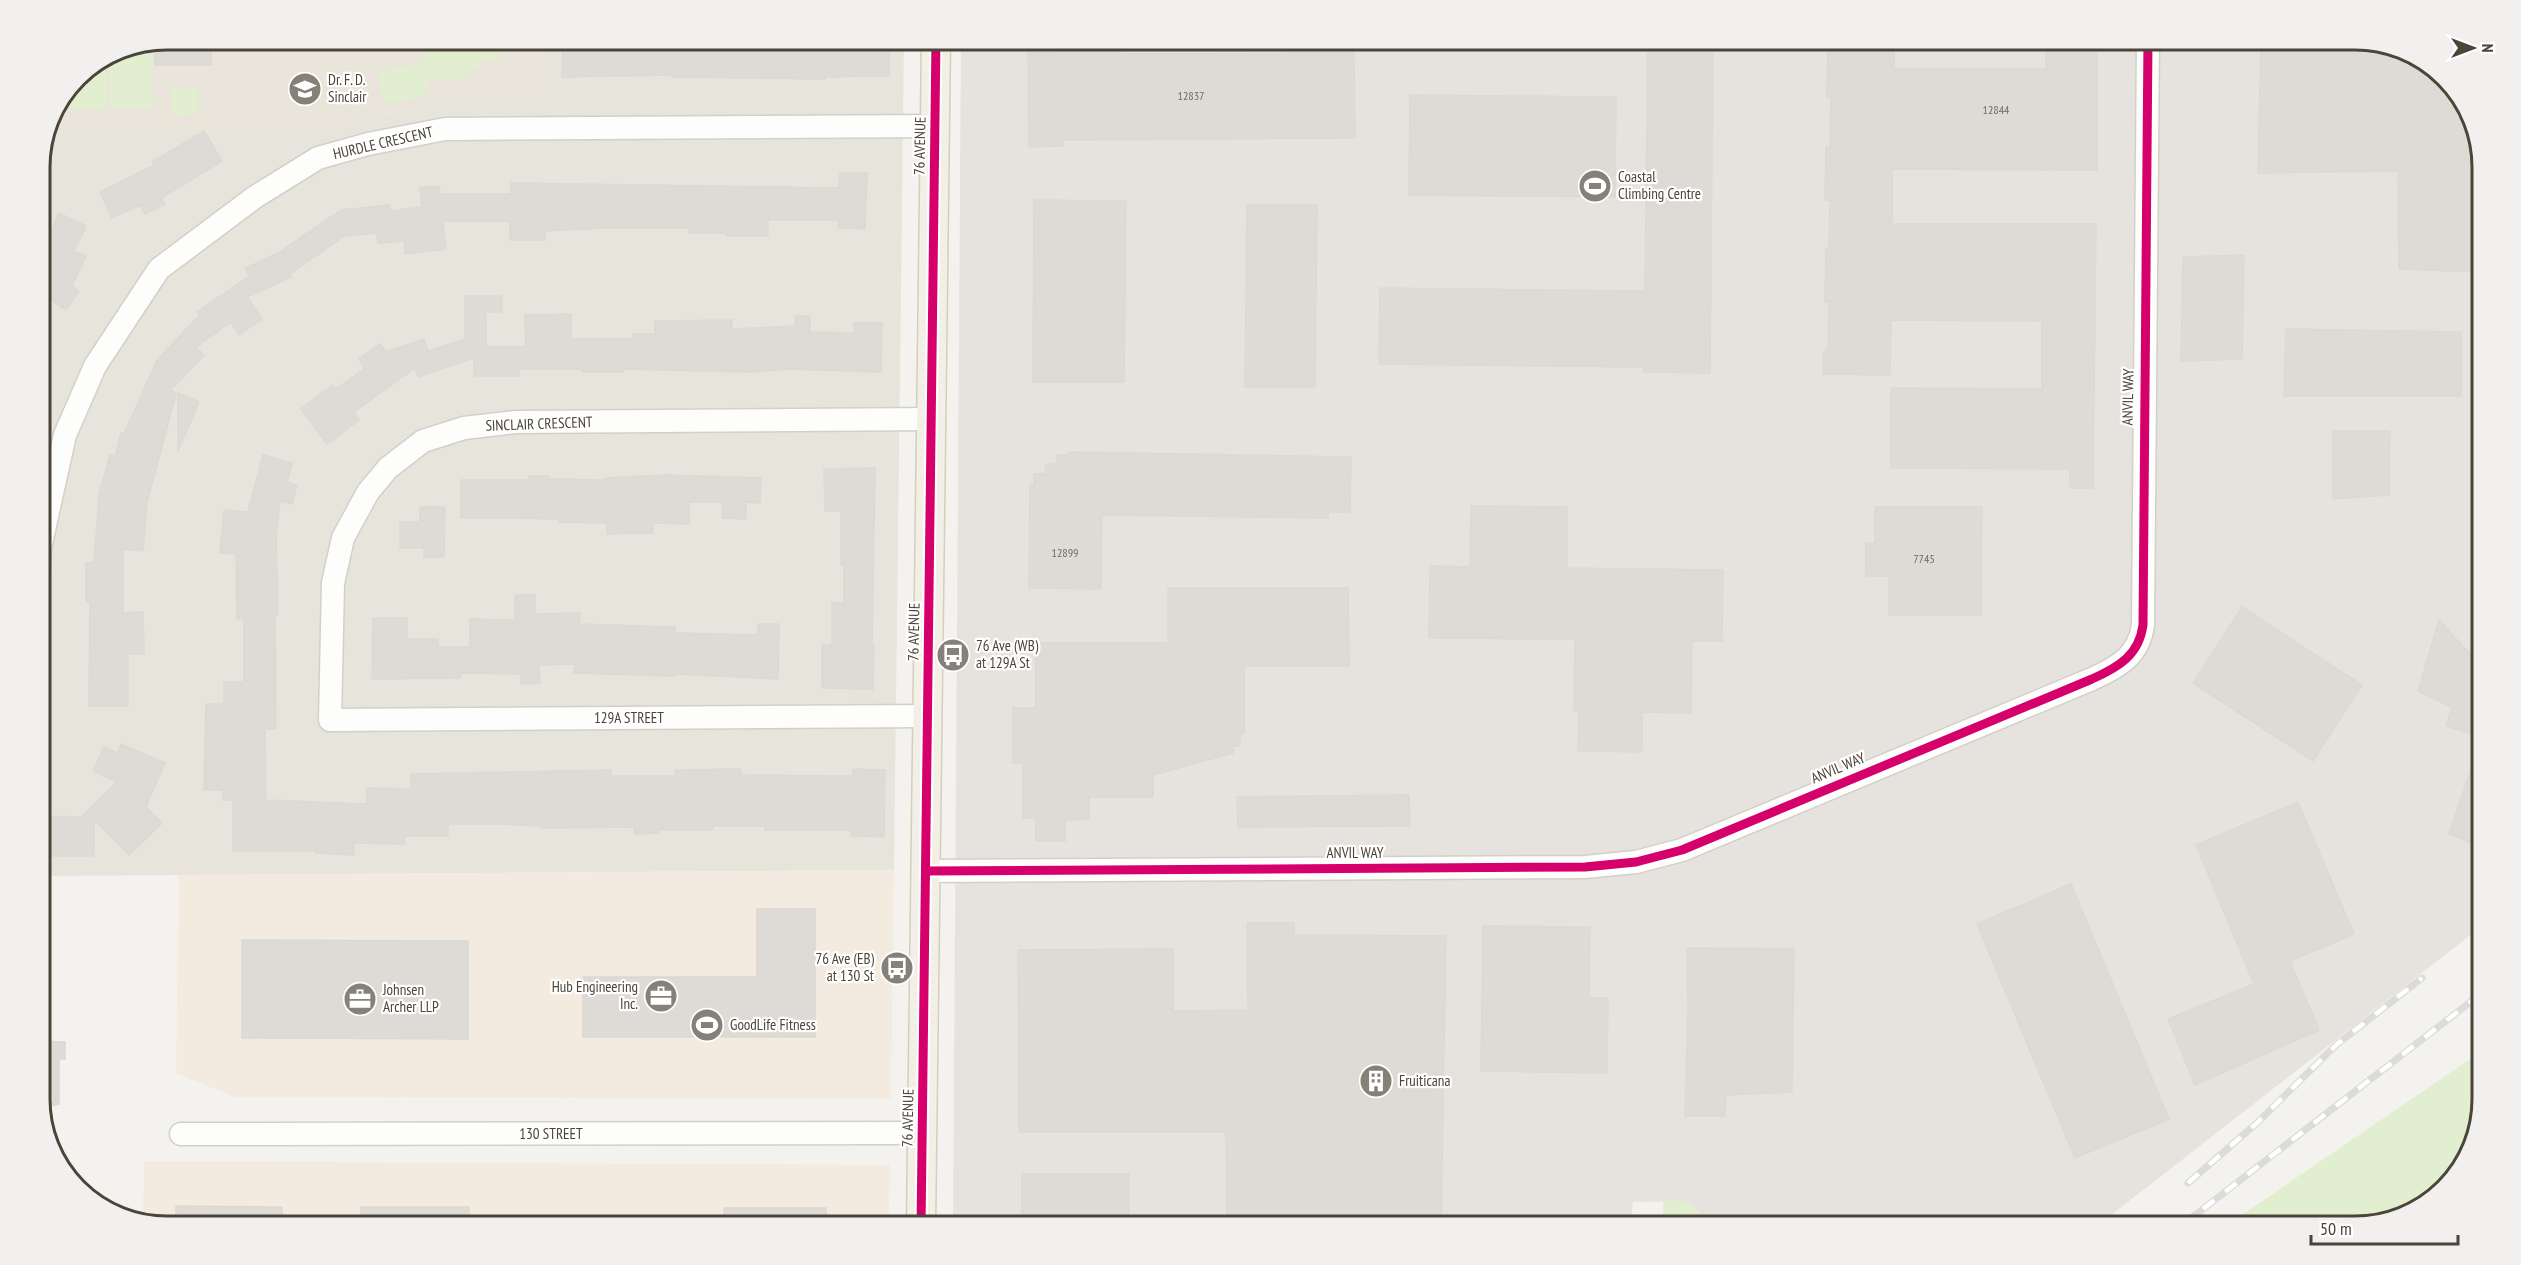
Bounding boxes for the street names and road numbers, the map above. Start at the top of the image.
street label: 76 AVENUE [909,117,930,175]
street label: HURDLE CRESCENT [331,122,435,163]
street label: ANVIL WAY [2118,368,2137,426]
street label: SINCLAIR CRESCENT [485,412,593,435]
street label: 76 AVENUE [903,603,924,661]
street label: 129A STREET [594,708,664,727]
street label: ANVIL WAY [1808,748,1868,787]
street label: ANVIL WAY [1326,843,1384,862]
street label: 76 AVENUE [897,1089,918,1147]
street label: 130 STREET [519,1124,583,1143]

